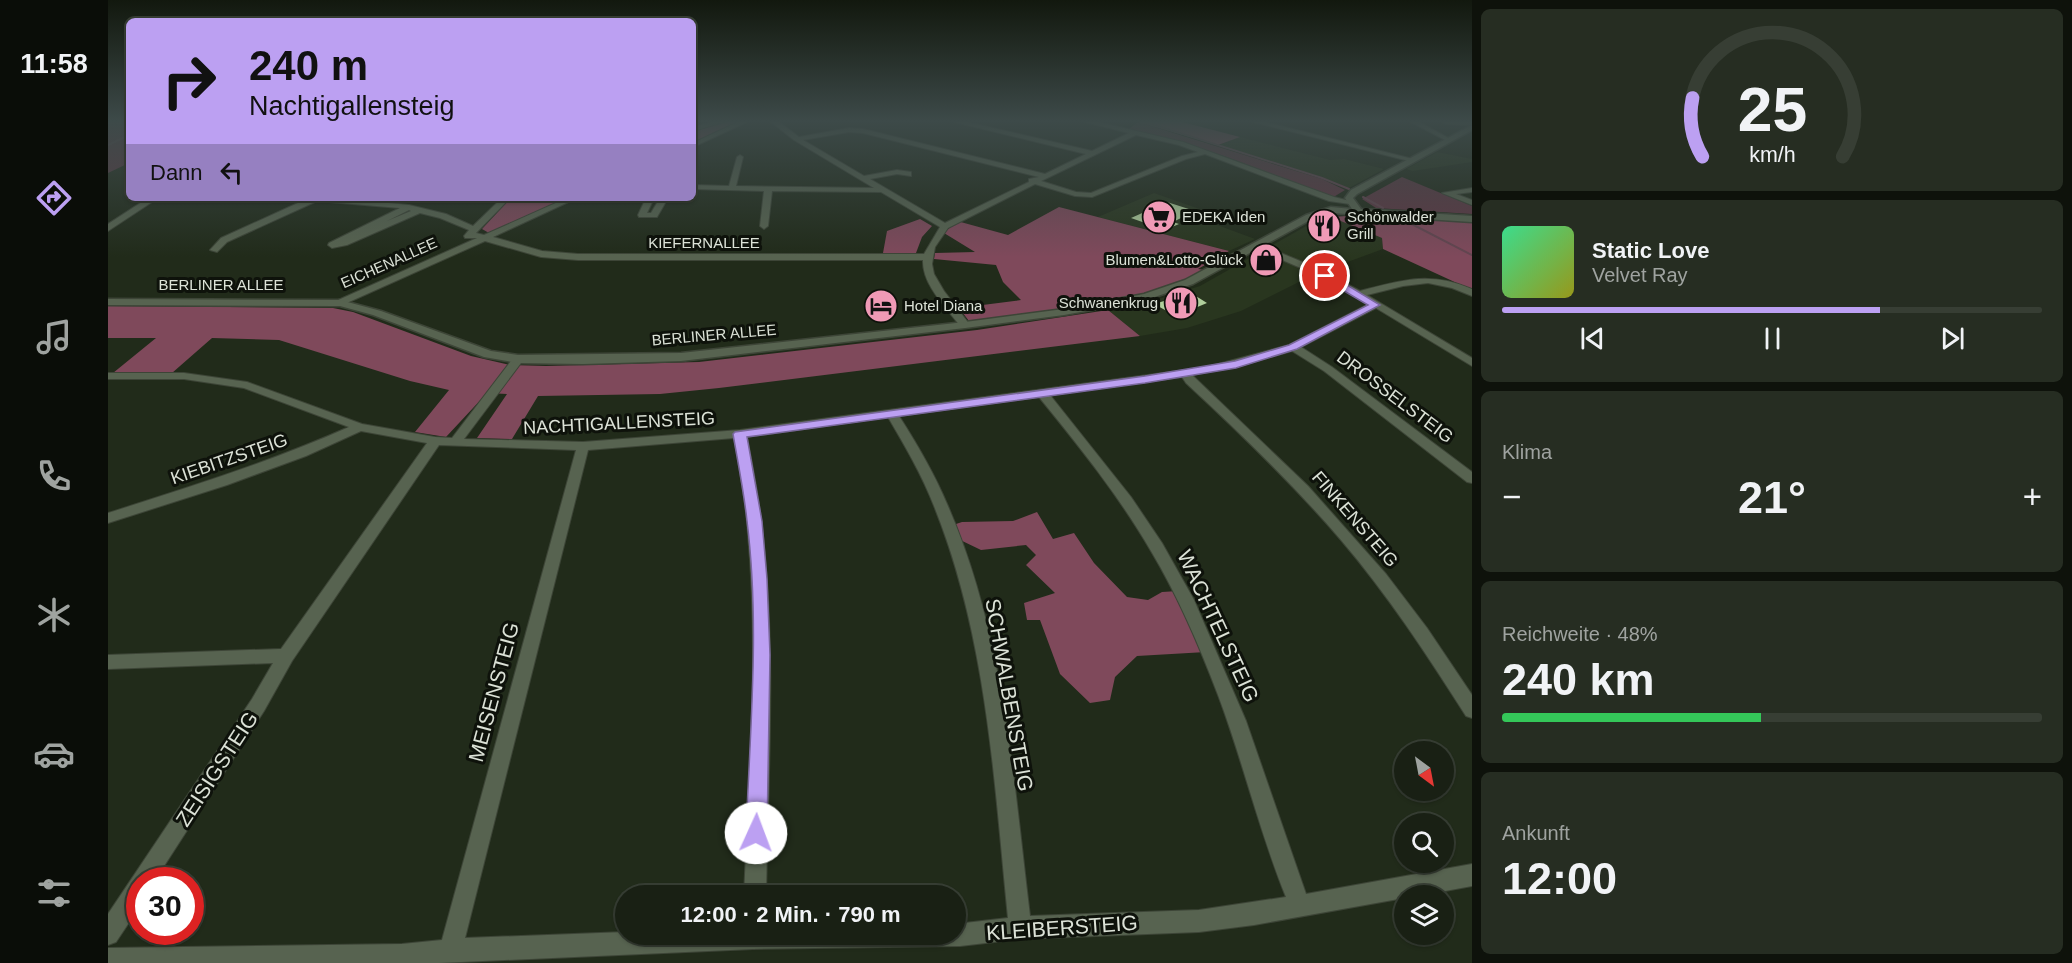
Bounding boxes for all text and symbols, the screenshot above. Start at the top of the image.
icon: right [150,42,228,120]
text: 240 m [249,42,368,89]
text: 11:58 [20,49,88,79]
text: 25 [1737,75,1807,144]
text: Nachtigallensteig [249,91,455,121]
text: km/h [1749,143,1795,167]
icon: left [215,156,248,189]
text: Dann [150,160,203,185]
icon: directions [33,177,75,219]
supermarket icon: EDEKA Iden [1141,199,1177,235]
place label: EDEKA Iden [1182,208,1265,225]
restaurant icon: Schönwalder Grill [1306,208,1342,244]
place label: Schönwalder Grill [1347,208,1434,242]
street label: EICHENALLEE [338,234,439,291]
street label: KIEFERNALLEE [648,234,760,251]
text: Static Love [1592,238,1709,263]
shop icon: Blumen&Lotto-Glück [1248,242,1284,278]
pin [1299,250,1350,301]
place label: Blumen&Lotto-Glück [1105,251,1243,268]
icon: arrive [1308,259,1341,292]
text: Velvet Ray [1592,264,1688,286]
street label: BERLINER ALLEE [158,276,284,293]
restaurant icon: Schwanenkrug [1163,285,1199,321]
hotel icon: Hotel Diana [863,288,899,324]
place label: Schwanenkrug [1059,294,1158,311]
place label: Hotel Diana [904,297,983,314]
icon: music [33,316,75,358]
street label: BERLINER ALLEE [651,321,777,348]
icon: previous [1576,322,1609,355]
icon: pause [1756,322,1789,355]
icon: next [1936,322,1969,355]
street label: DROSSELSTEIG [1333,347,1457,447]
street label: NACHTIGALLENSTEIG [523,408,715,438]
street label: KIEBITZSTEIG [168,430,290,488]
text: Klima [1502,441,1552,463]
icon: phone [33,455,75,497]
street label: FINKENSTEIG [1308,467,1402,571]
text: 21° [1738,472,1806,523]
text: − [1502,478,1521,515]
text: + [2023,478,2042,515]
street label: WACHTELSTEIG [1173,546,1264,705]
icon: climate [33,594,75,636]
street label: SCHWALBENSTEIG [981,597,1038,793]
street label: MEISENSTEIG [464,620,523,764]
text: Reichweite · 48% [1502,623,1658,645]
text: 240 km [1502,654,1655,705]
street label: ZEISIGSTEIG [171,707,262,830]
icon: car [33,733,75,775]
north arrow [1394,741,1454,801]
map controls [1394,741,1454,945]
position arrow [724,801,788,865]
button: search [1394,813,1454,873]
text: Ankunft [1502,822,1570,844]
text: 12:00 [1502,853,1617,904]
speed limit sign: 30 [126,867,204,945]
icon: filters [33,872,75,914]
button: layers [1394,885,1454,945]
text: 12:00 · 2 Min. · 790 m [680,902,901,927]
street label: KLEIBERSTEIG [985,911,1138,944]

